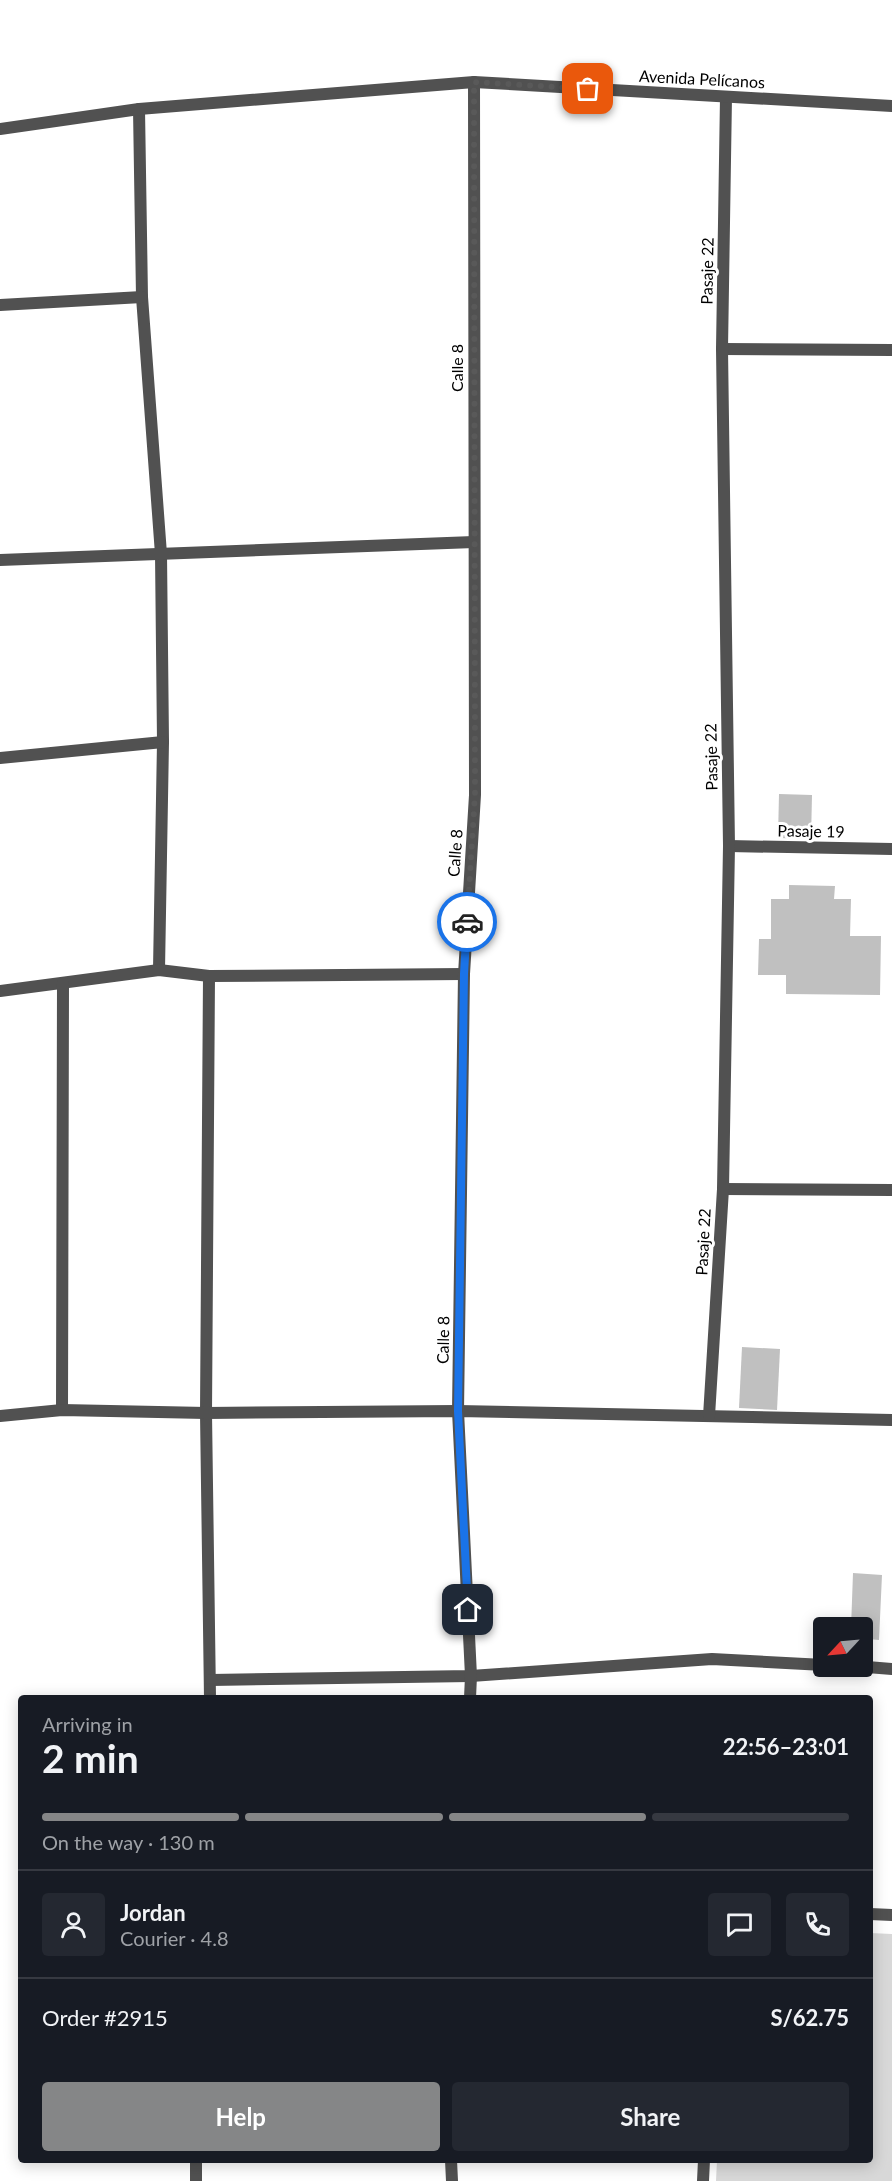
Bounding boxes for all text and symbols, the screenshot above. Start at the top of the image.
pin [562,63,613,114]
street label: Avenida Pelícanos [639,66,766,91]
icon: bag [571,72,604,105]
street label: Pasaje 22 [696,237,717,305]
street label: Calle 8 [447,344,466,392]
street label: Pasaje 22 [700,723,721,791]
street label: Pasaje 19 [777,820,845,841]
street label: Calle 8 [443,828,466,878]
courier [437,892,497,952]
icon: car [451,906,484,939]
street label: Pasaje 22 [691,1208,714,1276]
street label: Calle 8 [433,1316,452,1364]
pin [442,1584,493,1635]
icon: home [451,1593,484,1626]
north arrow [813,1617,873,1677]
map controls [813,1617,873,1677]
text: Arriving in [42,1712,133,1736]
text: 22:56–23:01 [723,1733,849,1760]
text: 2 min [42,1735,139,1781]
text: On the way · 130 m [42,1830,215,1854]
button: person [42,1893,105,1956]
button: chat [708,1893,771,1956]
button: phone [786,1893,849,1956]
text: Jordan [120,1899,186,1926]
text: Courier · 4.8 [120,1926,229,1950]
text: Order #2915 [42,2004,168,2031]
text: S/62.75 [770,2004,849,2031]
button: Help [42,2082,440,2151]
button: Share [452,2082,849,2151]

